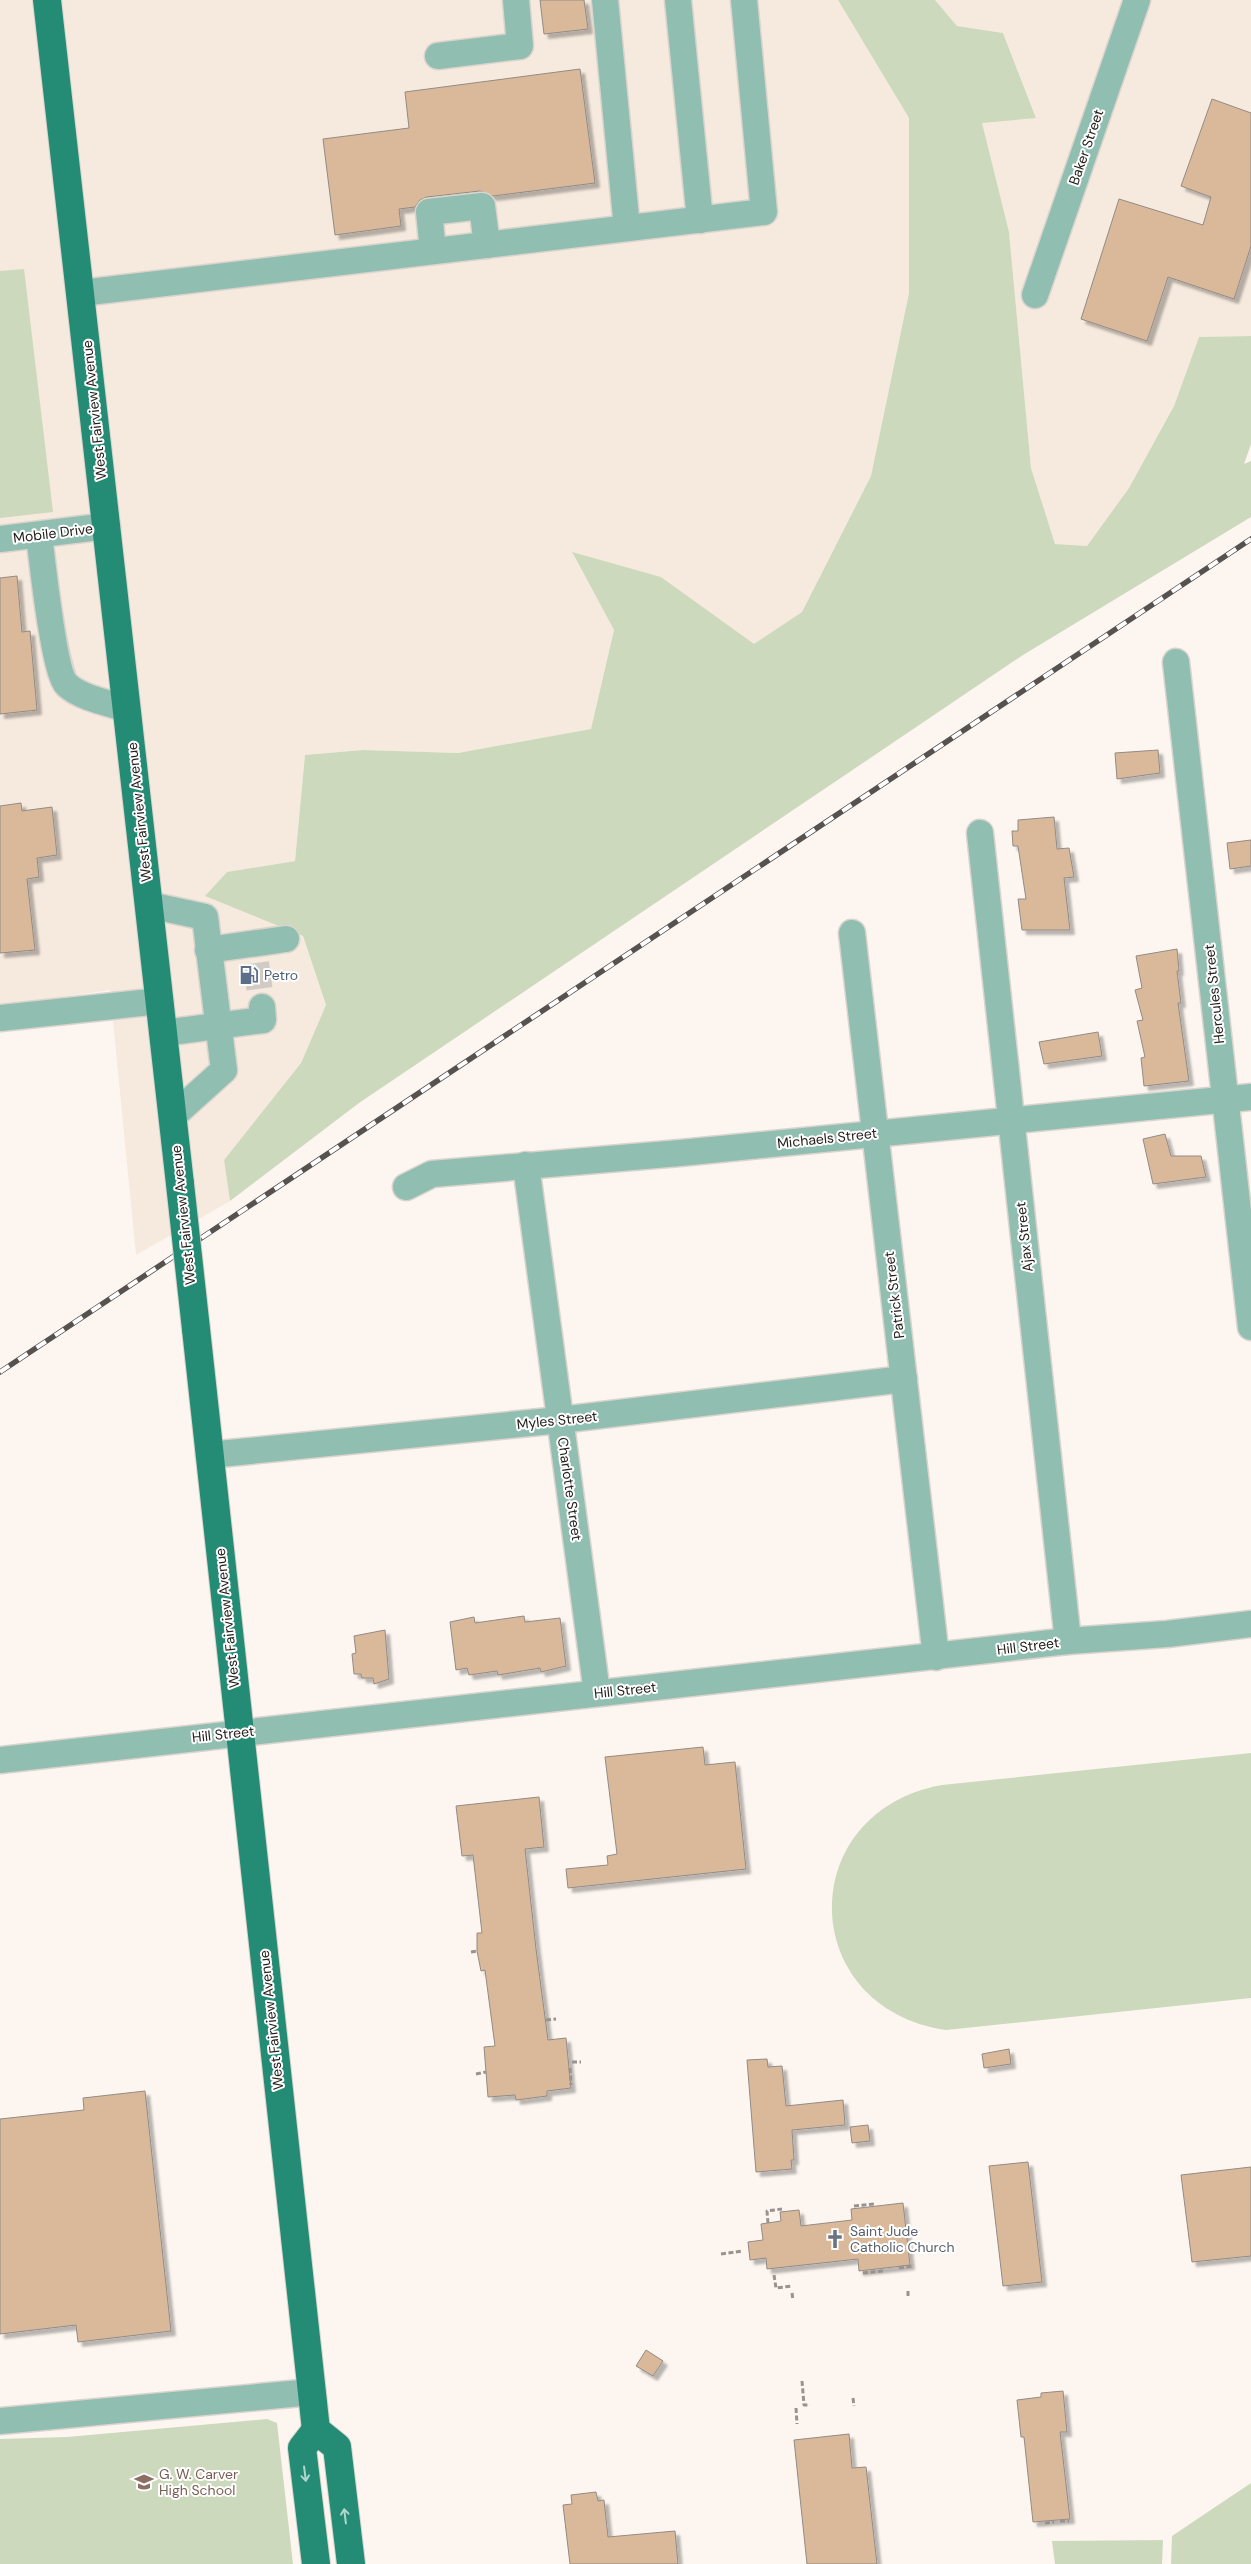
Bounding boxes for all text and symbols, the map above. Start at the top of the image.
street label: Baker Street [1065,107,1107,187]
street label: West Fairview Avenue [78,339,110,481]
street label: Mobile Drive [12,519,94,547]
street label: West Fairview Avenue [123,741,155,883]
street label: Hercules Street [1200,943,1228,1045]
fuel station icon: Petro [238,964,260,986]
place label: Petro [264,966,298,984]
street label: Michaels Street [776,1124,878,1152]
street label: West Fairview Avenue [167,1144,199,1286]
street label: Ajax Street [1011,1201,1037,1273]
street label: Patrick Street [880,1250,908,1340]
street label: Myles Street [516,1407,598,1433]
street label: Charlotte Street [554,1436,586,1542]
street label: West Fairview Avenue [211,1547,243,1689]
street label: Hill Street [996,1633,1060,1659]
street label: Hill Street [593,1678,657,1702]
street label: Hill Street [191,1722,255,1746]
street label: West Fairview Avenue [255,1949,287,2091]
place label: Saint Jude Catholic Church [850,2222,955,2256]
church icon: Saint Jude Catholic Church [824,2228,846,2250]
place label: G. W. Carver High School [159,2465,238,2499]
one-way arrow [300,2465,310,2481]
school or university icon: G. W. Carver High School [133,2471,155,2493]
one-way arrow [340,2508,350,2524]

